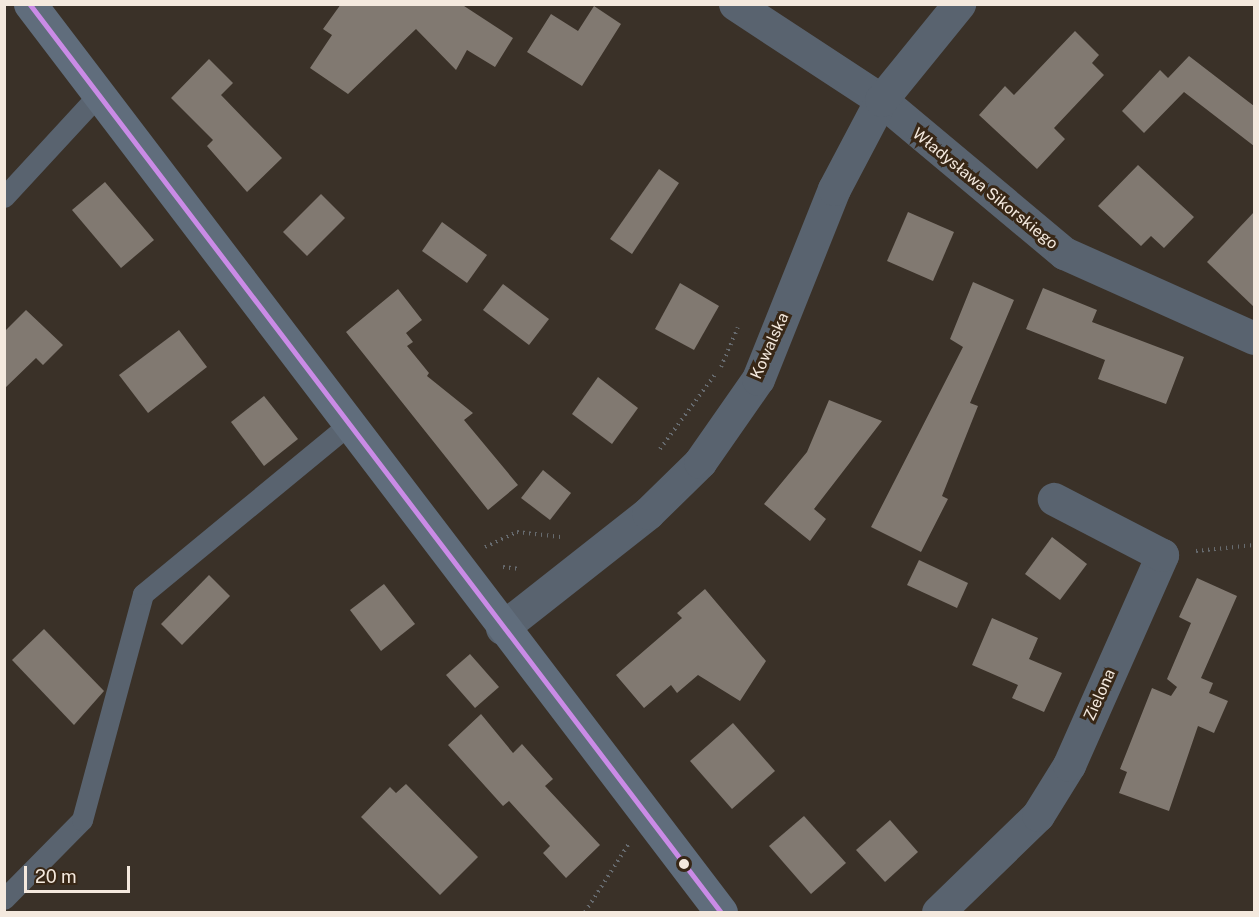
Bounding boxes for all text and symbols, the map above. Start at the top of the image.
street label: Władysława Sikorskiego [908,124,1062,254]
street label: Kowalska [747,310,793,382]
street label: Zielona [1080,666,1120,724]
scale bar [27,854,134,892]
unlabelled marker [678,858,690,870]
text: 20 m [35,866,77,887]

